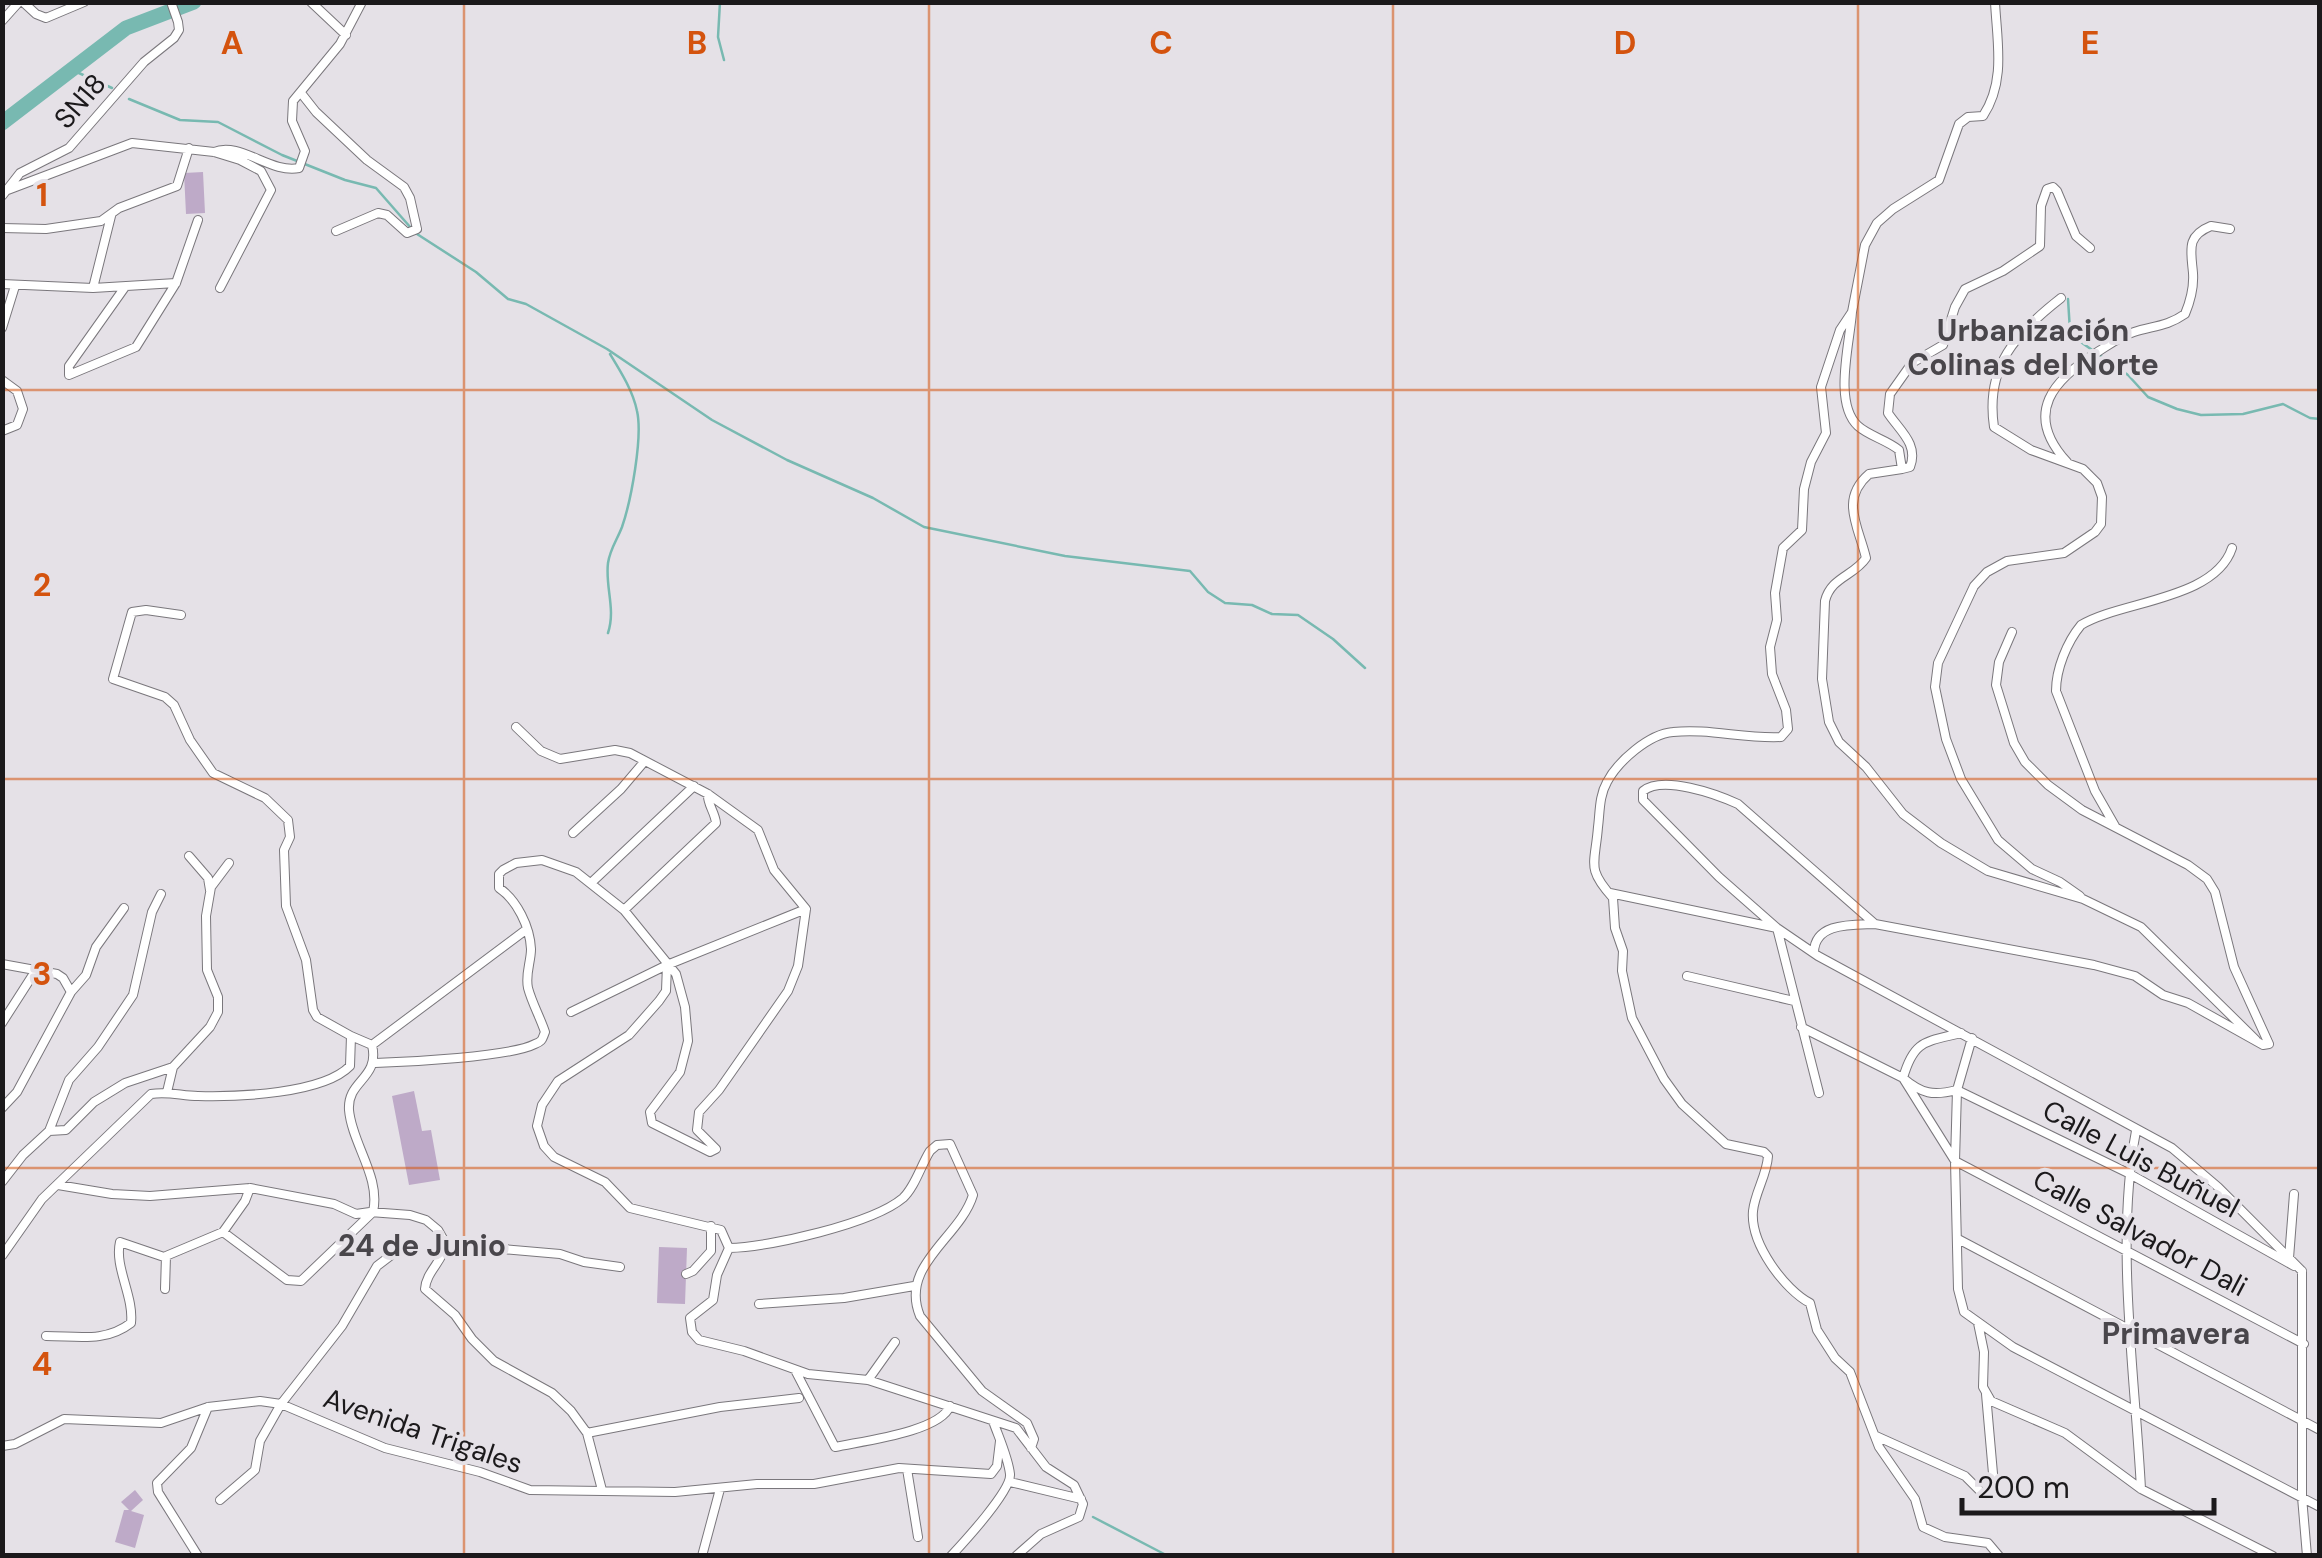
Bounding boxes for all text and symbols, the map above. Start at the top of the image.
text: A [221,22,243,64]
text: B [687,22,707,64]
text: C [1149,22,1173,64]
text: D [1614,22,1636,64]
text: E [2081,22,2099,64]
street label: SN18 [46,66,114,136]
text: 1 [36,174,48,216]
district label: Urbanización Colinas del Norte [1907,311,2159,384]
text: 2 [33,564,51,606]
text: 3 [32,953,52,995]
street label: Calle Luis Buñuel [2036,1092,2246,1226]
street label: Calle Salvador Dali [2026,1161,2254,1305]
district label: 24 de Junio [338,1226,506,1265]
district label: Primavera [2102,1314,2250,1353]
text: 4 [32,1343,52,1385]
street label: Avenida Trigales [318,1380,528,1482]
scale bar [1962,1453,2214,1515]
text: 200 m [1977,1468,2070,1507]

